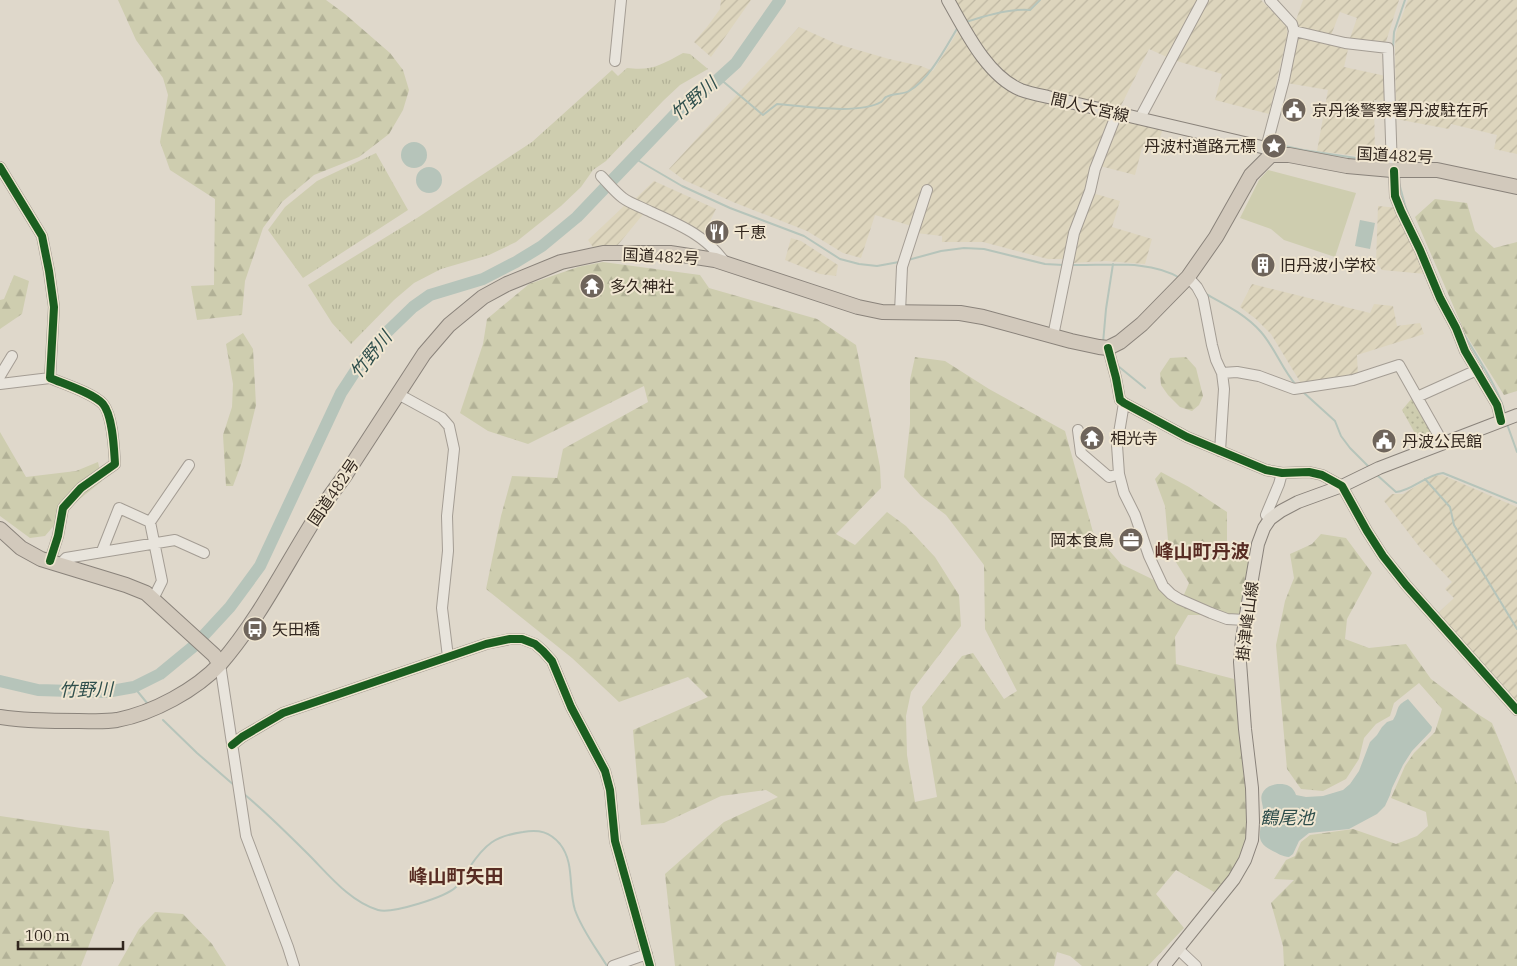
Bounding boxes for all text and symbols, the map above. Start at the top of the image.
water label: 竹野川 [666,71,723,125]
street label: 間人大宮線 [1049,88,1131,126]
public building icon: 京丹後警察署丹波駐在所 [1281,97,1307,123]
place label: 京丹後警察署丹波駐在所 [1312,100,1488,120]
place icon: 丹波村道路元標 [1261,133,1287,159]
place label: 丹波村道路元標 [1144,136,1256,156]
street label: 国道482号 [1356,143,1434,167]
restaurant icon: 千恵 [704,219,730,245]
place label: 千恵 [734,222,766,242]
street label: 国道482号 [622,244,700,268]
building icon: 旧丹波小学校 [1250,252,1276,278]
place label: 旧丹波小学校 [1280,255,1376,275]
temple icon: 多久神社 [579,273,605,299]
place label: 多久神社 [610,276,674,296]
water label: 竹野川 [345,325,398,383]
temple icon: 相光寺 [1079,425,1105,451]
place label: 相光寺 [1110,428,1158,448]
public building icon: 丹波公民館 [1371,428,1397,454]
place label: 丹波公民館 [1402,431,1482,451]
street label: 国道482号 [303,455,363,529]
office icon: 岡本食鳥 [1118,527,1144,553]
place label: 岡本食鳥 [1050,530,1114,550]
district label: 峰山町丹波 [1154,539,1250,563]
street label: 掛津峰山線 [1232,580,1262,662]
bus stop icon: 矢田橋 [242,616,268,642]
place label: 矢田橋 [272,619,320,639]
water label: 竹野川 [59,677,115,701]
water label: 鶴尾池 [1260,806,1316,829]
district label: 峰山町矢田 [408,864,504,888]
scale bar [18,918,122,950]
text: 100 m [25,926,70,945]

